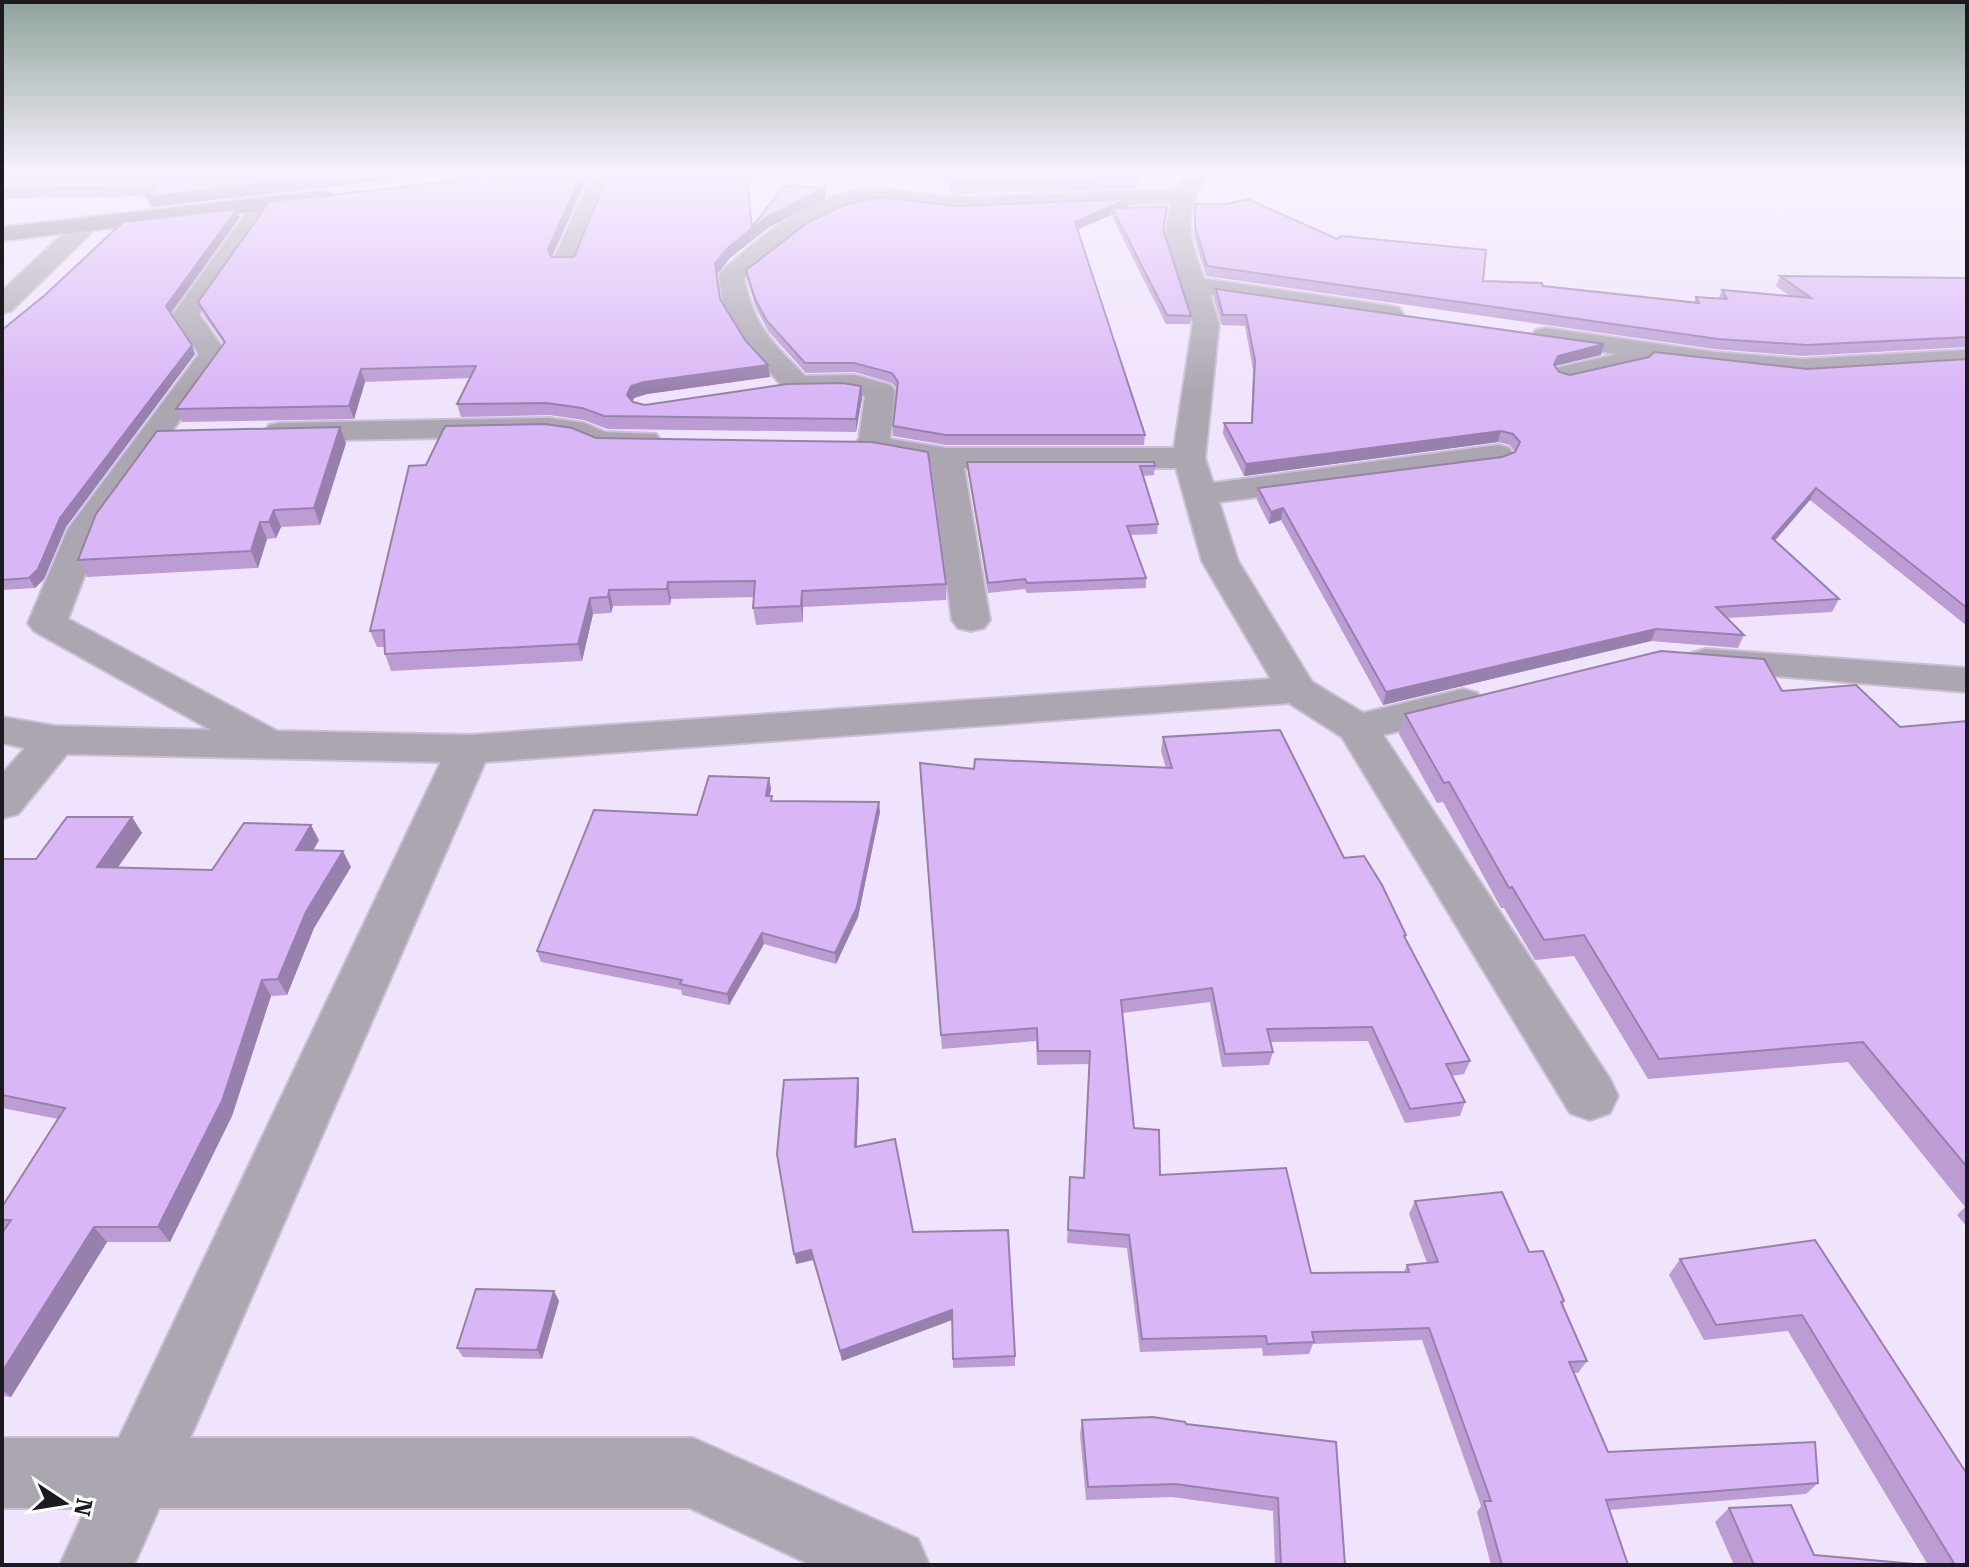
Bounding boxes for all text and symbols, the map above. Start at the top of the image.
north arrow [24,1463,104,1543]
text: N [69,1496,97,1518]

